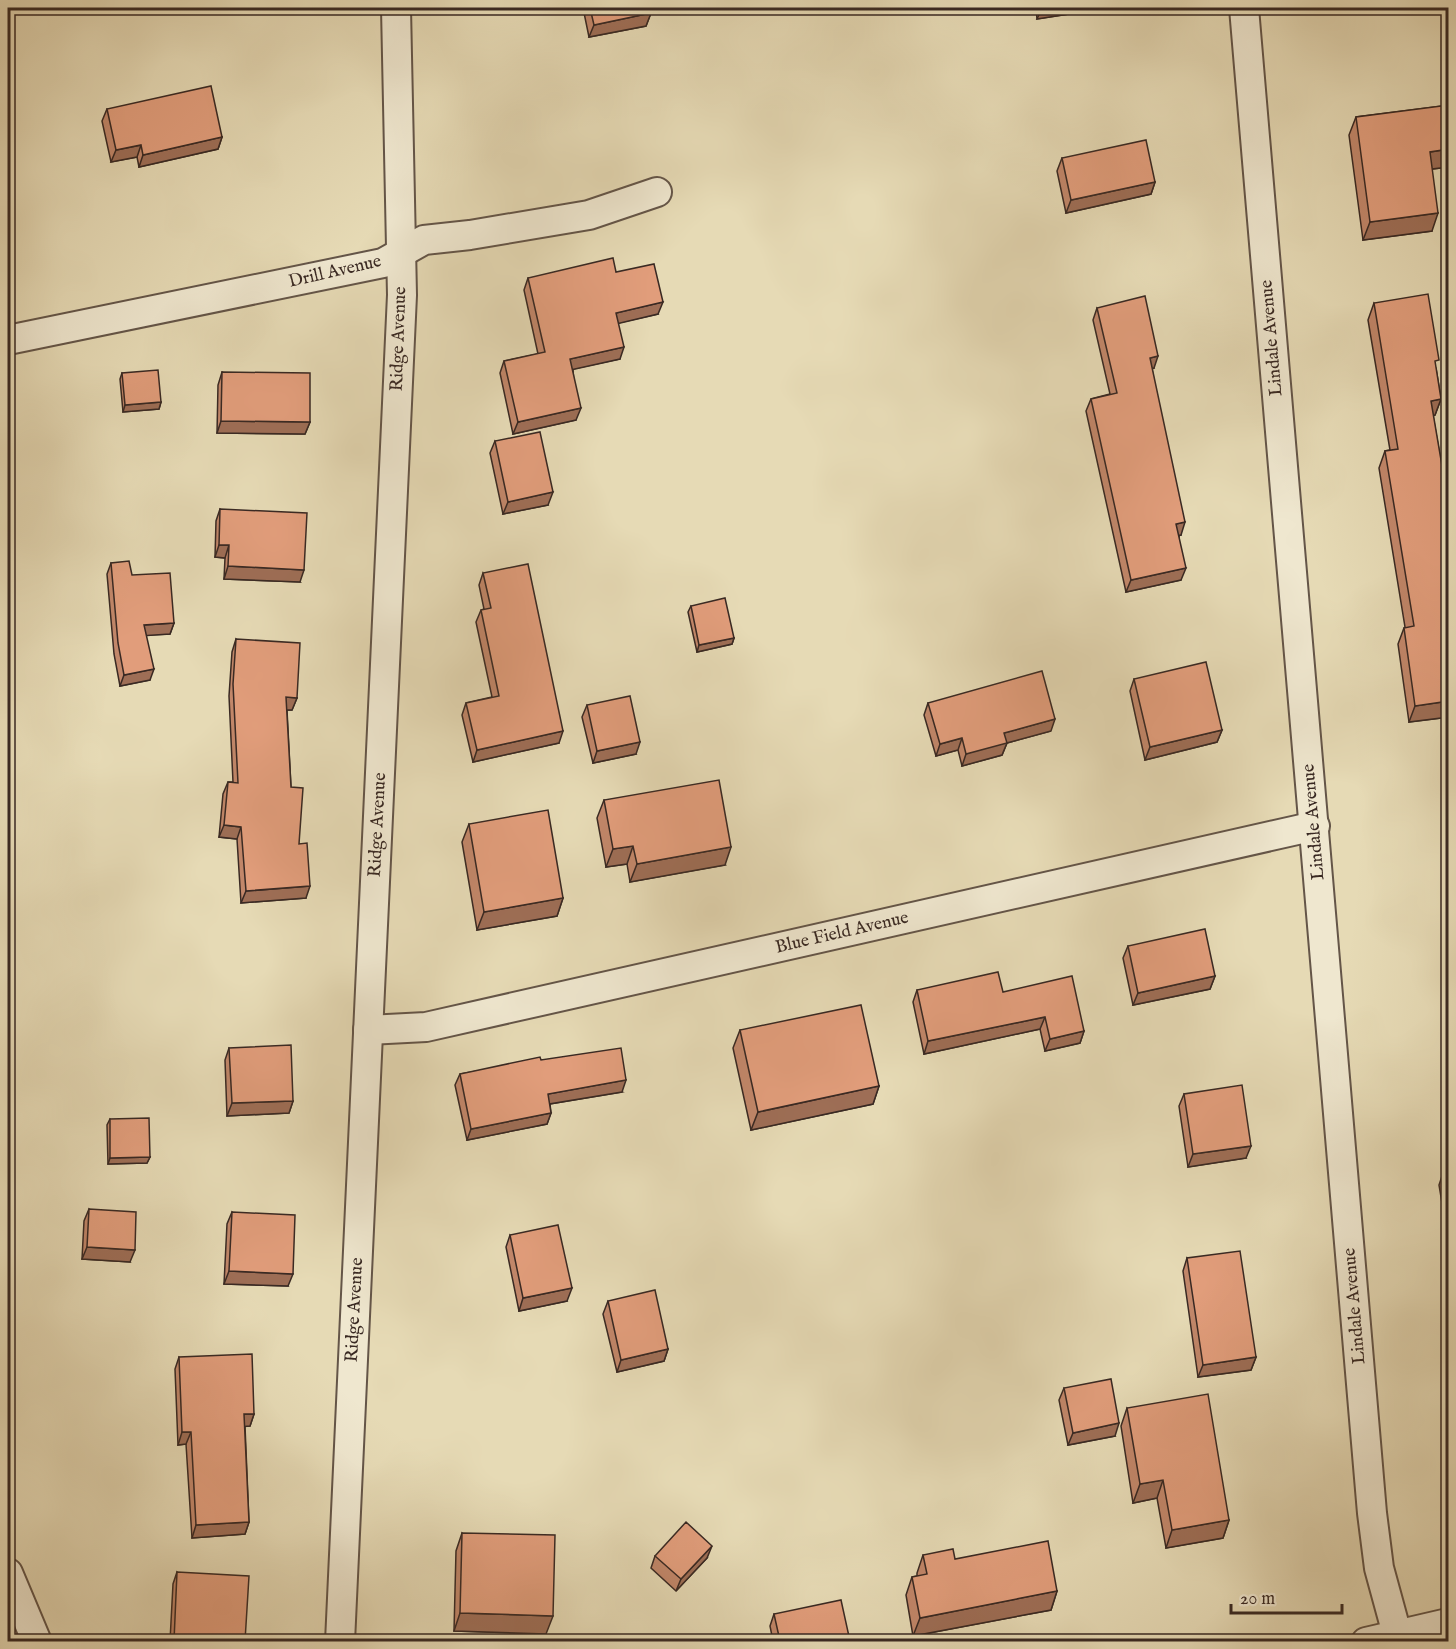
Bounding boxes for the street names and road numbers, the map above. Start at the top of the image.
street label: Drill Avenue [286,250,384,294]
street label: Lindale Avenue [1255,279,1289,397]
street label: Ridge Avenue [386,286,412,392]
street label: Lindale Avenue [1297,763,1331,881]
street label: Ridge Avenue [364,772,392,878]
street label: Blue Field Avenue [773,906,911,960]
street label: Lindale Avenue [1338,1247,1372,1365]
street label: Ridge Avenue [341,1257,369,1363]

